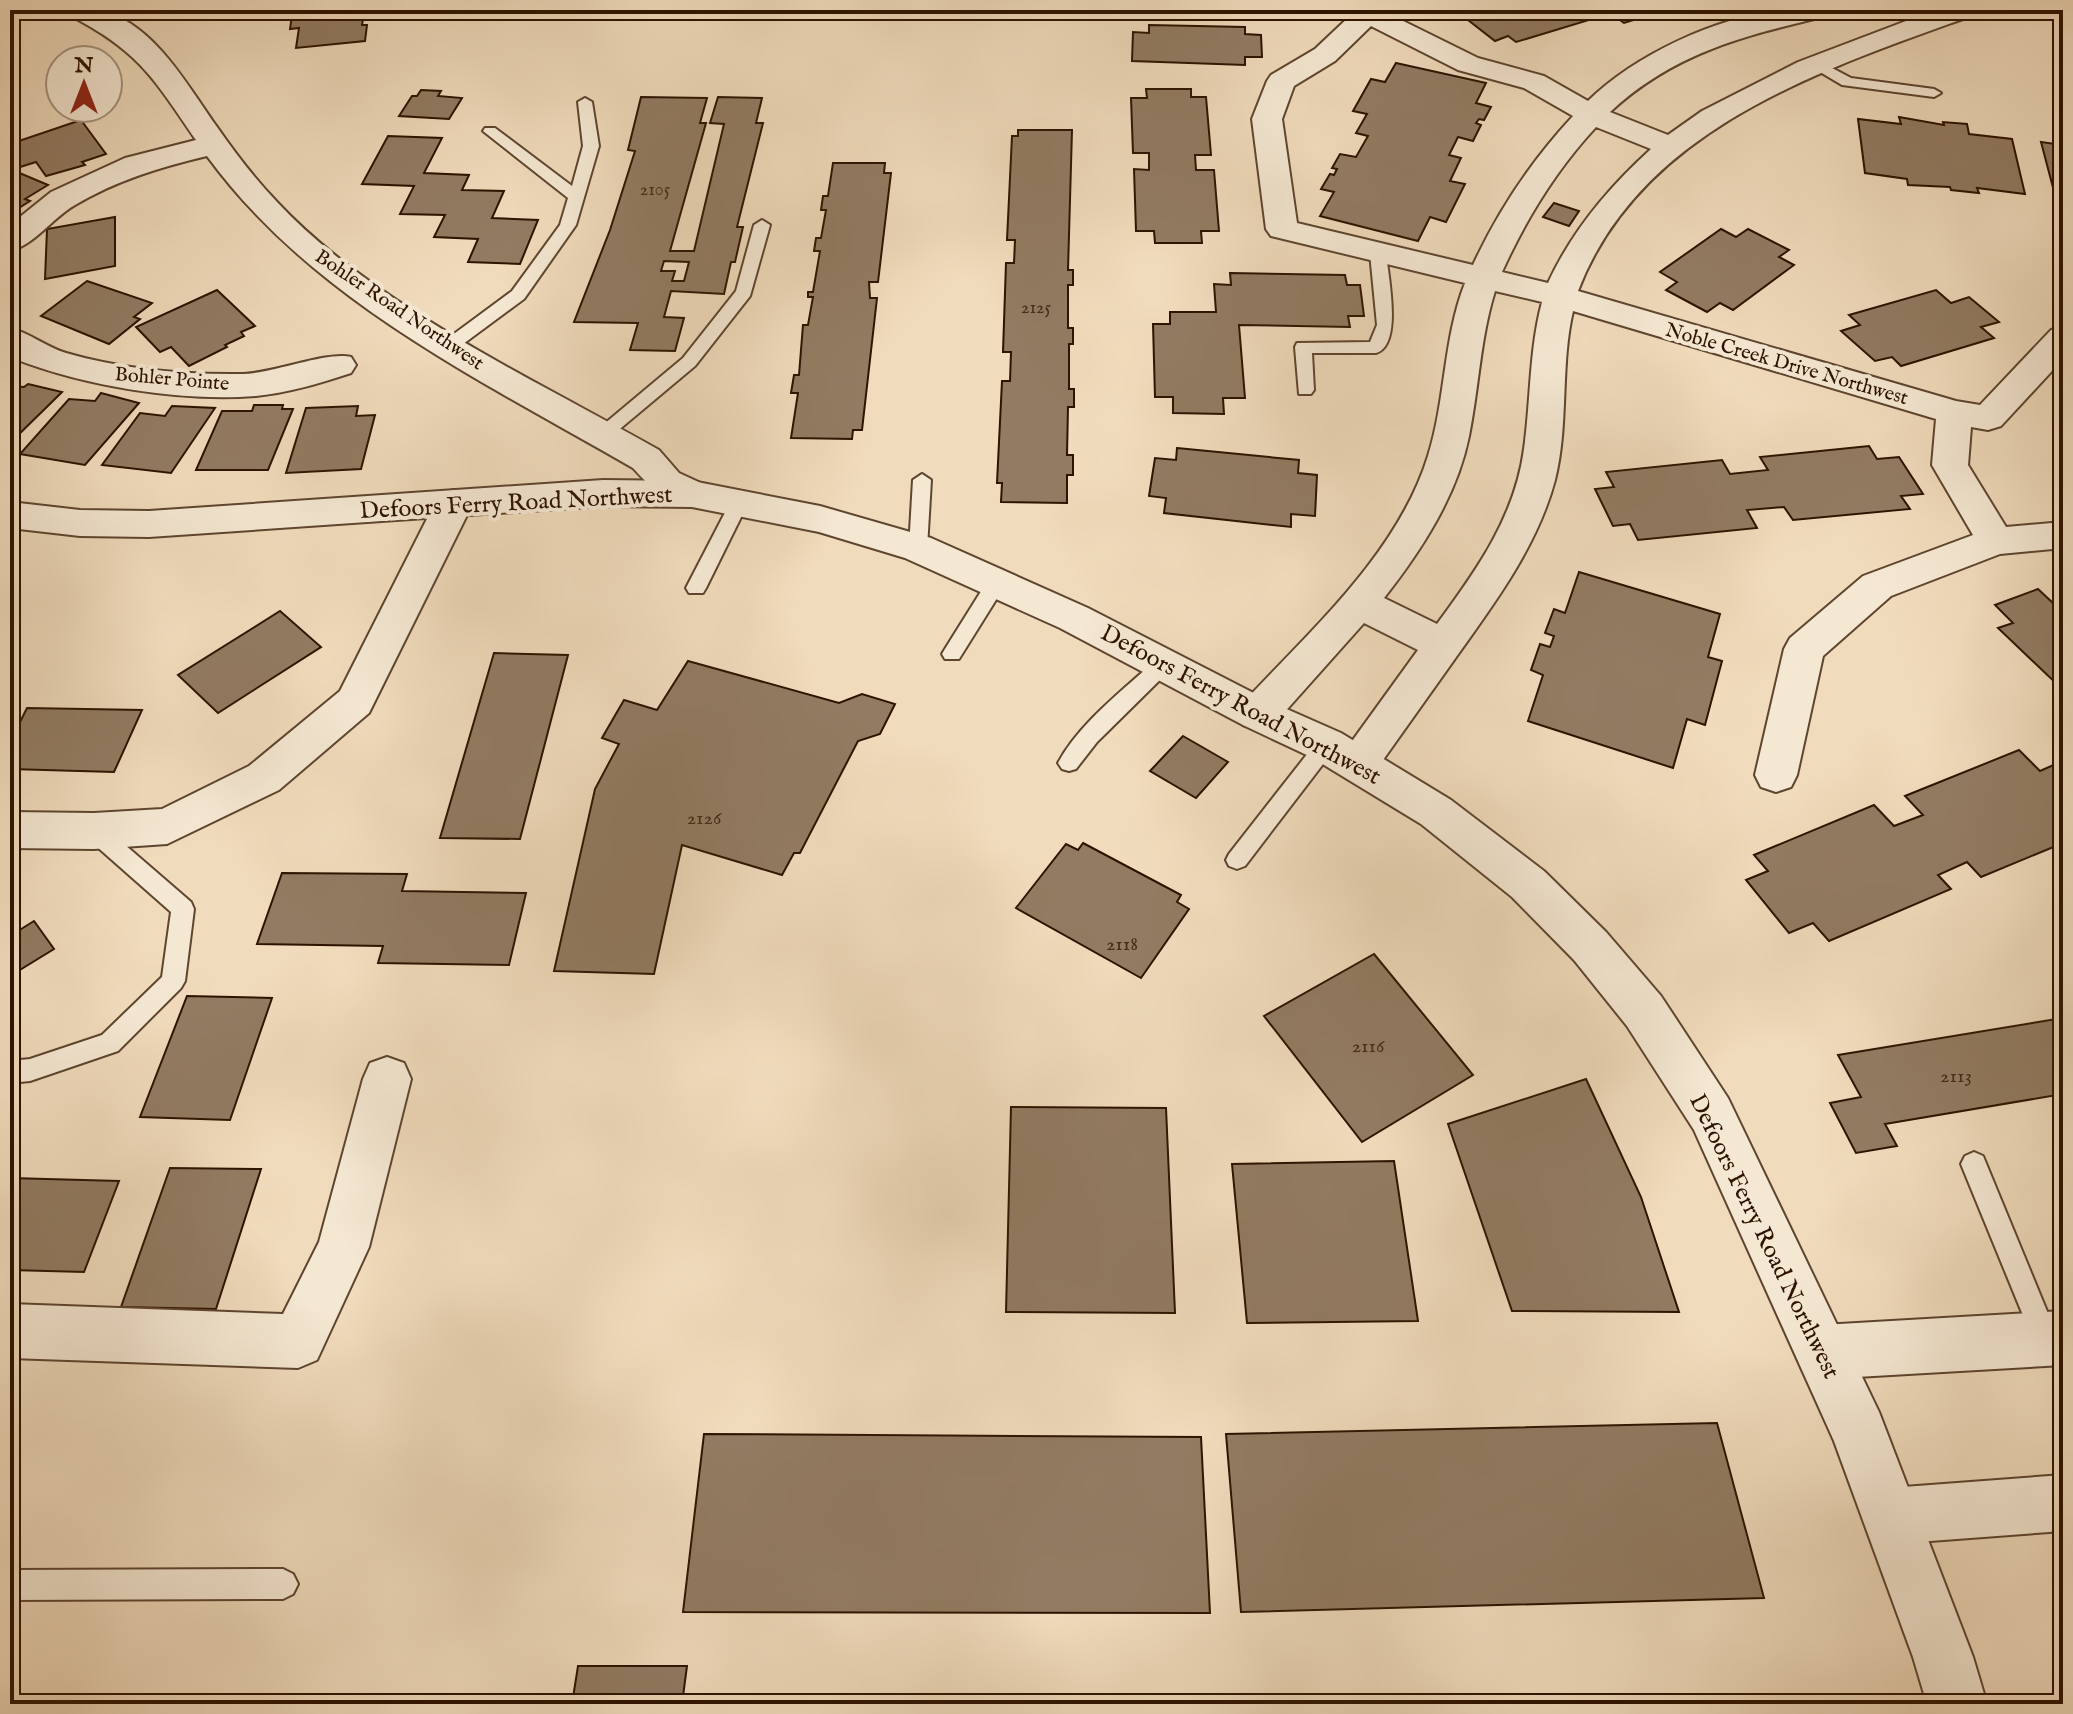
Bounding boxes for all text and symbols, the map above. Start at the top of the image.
north arrow [44,44,124,124]
text: N [73,52,94,80]
house number: 2105 [640,179,671,202]
street label: Bohler Road Northwest [310,244,489,376]
house number: 2125 [1021,297,1052,320]
street label: Noble Creek Drive Northwest [1662,318,1911,411]
street label: Bohler Pointe [114,362,230,397]
street label: Defoors Ferry Road Northwest [359,480,673,527]
street label: Defoors Ferry Road Northwest [1095,618,1386,793]
house number: 2126 [687,806,722,831]
house number: 2118 [1106,932,1138,957]
house number: 2116 [1352,1034,1385,1059]
house number: 2113 [1940,1064,1972,1089]
street label: Defoors Ferry Road Northwest [1681,1089,1846,1384]

